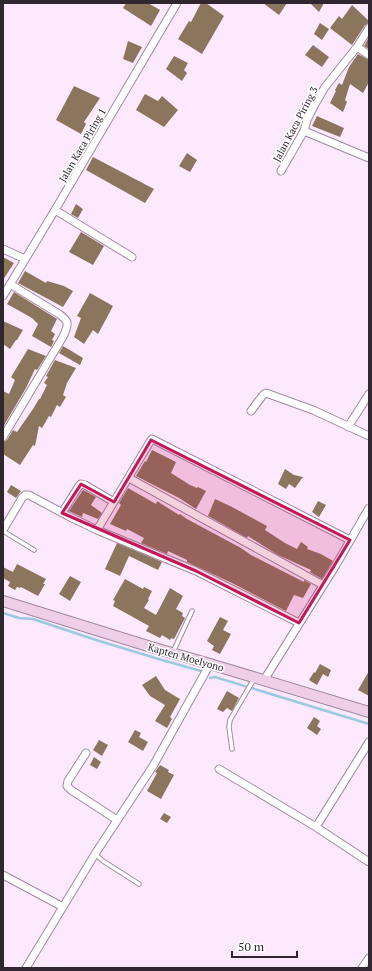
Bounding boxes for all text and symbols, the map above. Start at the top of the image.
street label: Jalan Kaca Piring 3 [270,84,321,164]
street label: Jalan Kaca Piring 1 [56,106,109,185]
street label: Kapten Moelyono [146,640,226,675]
scale bar [232,933,297,959]
text: 50 m [238,939,265,954]

